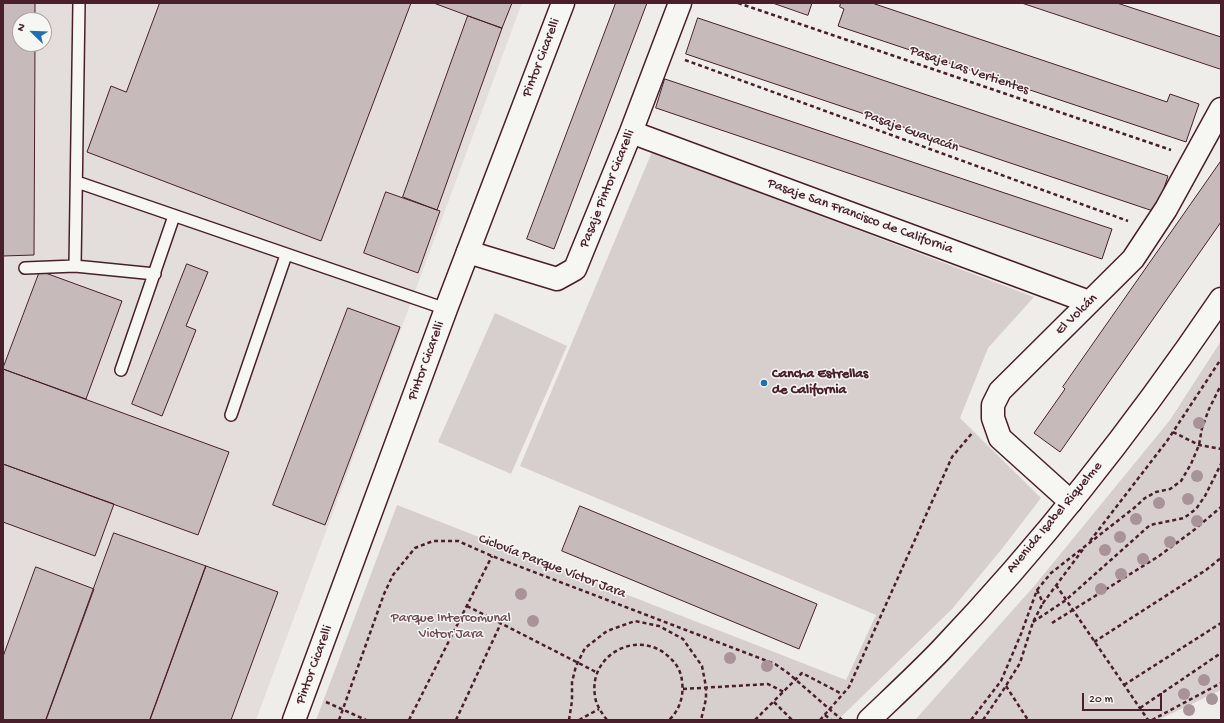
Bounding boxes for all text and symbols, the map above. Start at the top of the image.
north arrow [12,12,52,52]
street label: Pintor Cicarelli [519,16,565,100]
text: N [15,22,29,33]
street label: Pasaje Las Vertientes [907,43,1031,99]
street label: Pasaje Guayacán [861,107,961,157]
street label: Pasaje Pintor Cicarelli [577,127,639,251]
street label: Pasaje San Francisco de California [765,176,955,258]
street label: El Volcán [1052,291,1102,339]
street label: Pintor Cicarelli [405,319,449,403]
place label: Cancha Estrellas de California [772,367,868,400]
marker: Cancha Estrellas de California [759,378,769,388]
street label: Avenida Isabel Riquelme [1003,459,1107,577]
street label: Ciclovía Parque Víctor Jara [476,531,628,603]
park label: Parque Intercomunal Victor Jara [391,611,511,644]
street label: Pintor Cicarelli [293,623,337,707]
scale bar [1084,685,1164,711]
text: 20 m [1089,693,1113,707]

